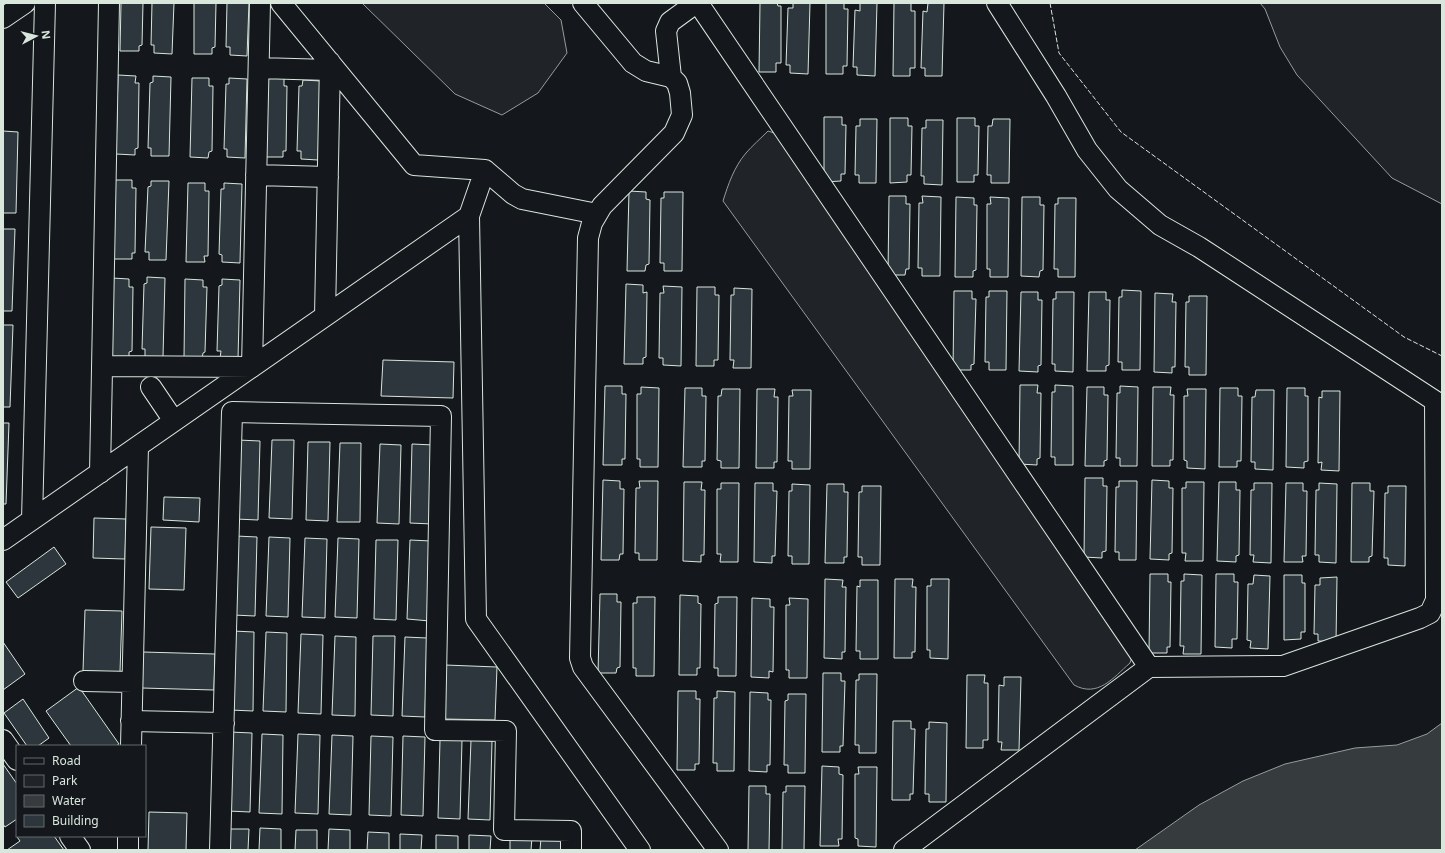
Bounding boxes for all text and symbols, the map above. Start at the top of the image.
north arrow [16,16,56,56]
text: N [38,29,54,40]
legend [16,745,146,837]
text: Road [52,752,81,769]
text: Park [52,772,78,789]
text: Water [52,792,86,809]
text: Building [52,812,99,829]

